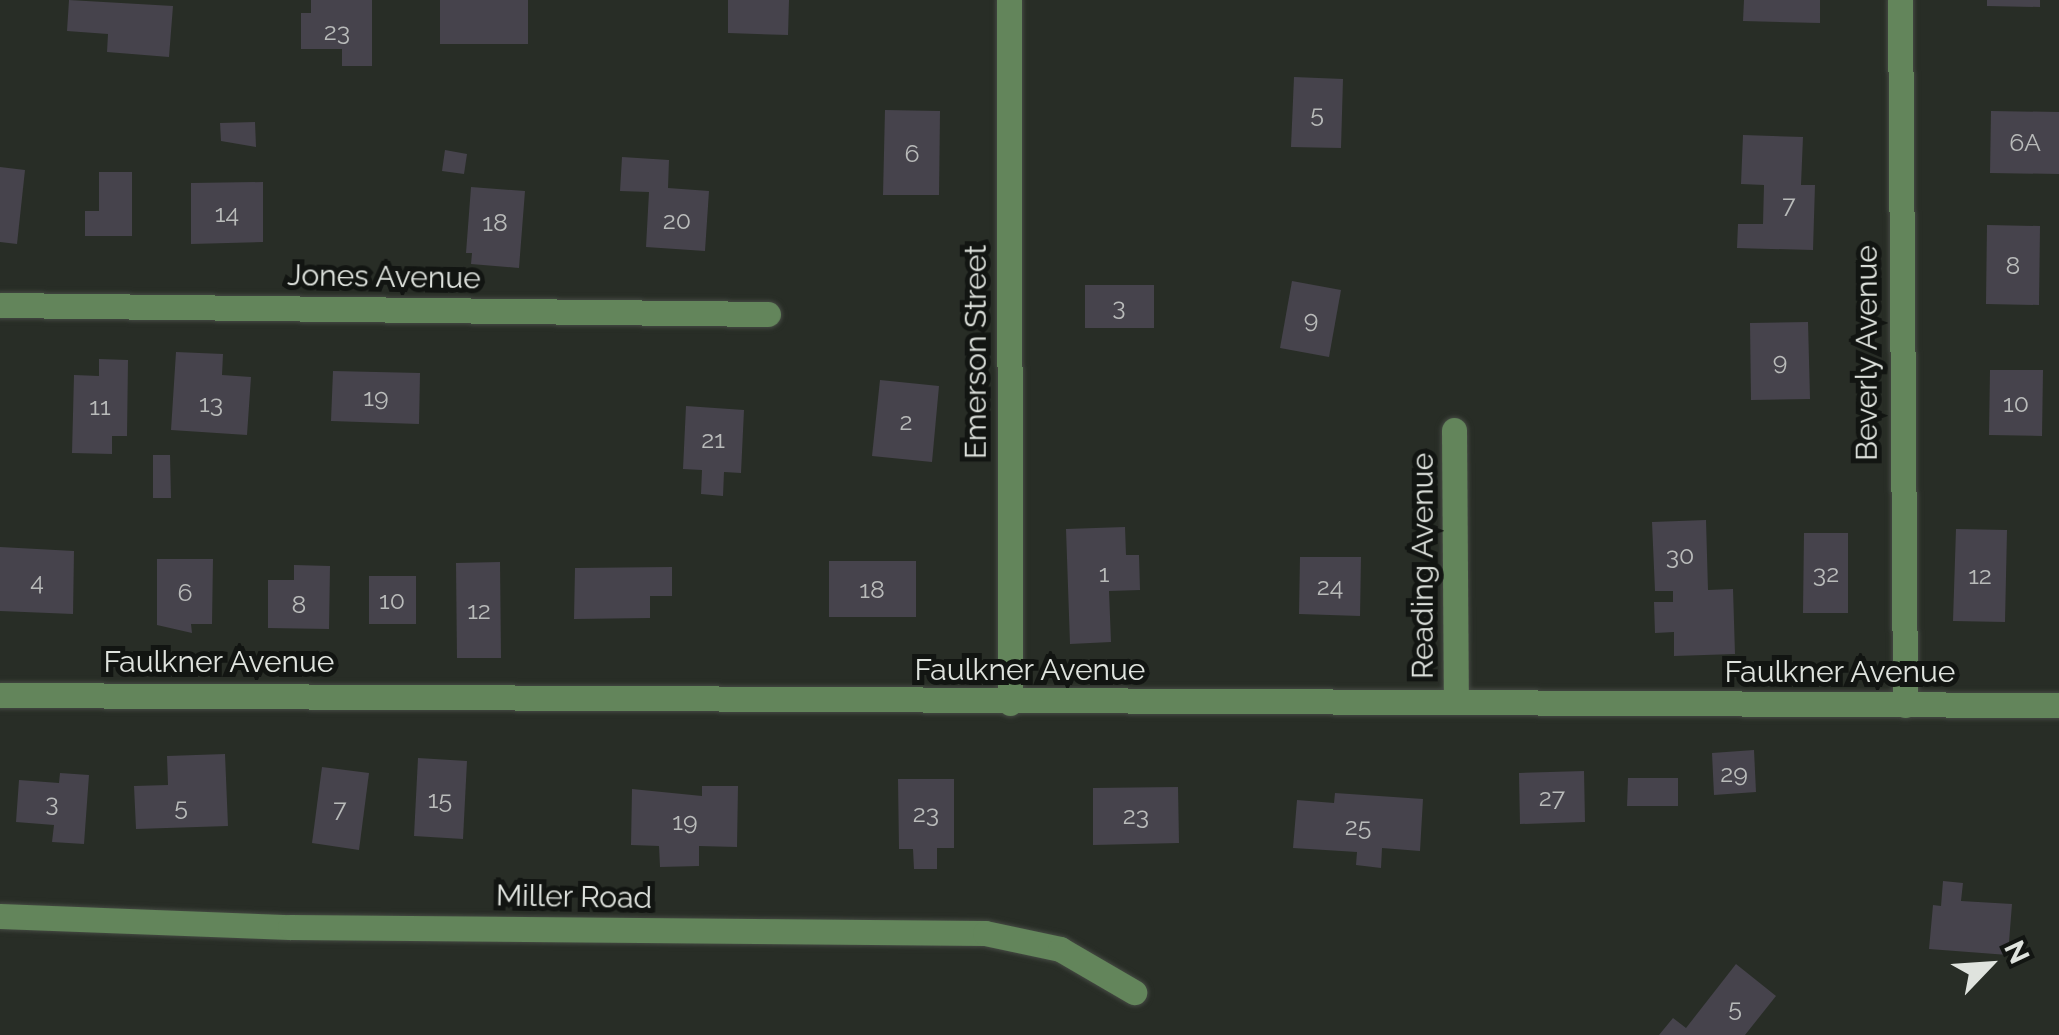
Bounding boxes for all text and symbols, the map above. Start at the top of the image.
house number: 23 [324,16,350,46]
house number: 5 [1310,98,1324,128]
house number: 6A [2009,127,2041,157]
house number: 6 [904,138,920,168]
house number: 7 [1782,189,1796,219]
house number: 14 [215,198,239,228]
house number: 20 [663,205,691,235]
house number: 18 [482,207,508,237]
street label: Beverly Avenue [1849,244,1885,462]
street label: Emerson Street [958,245,994,459]
house number: 8 [2006,250,2020,280]
street label: Jones Avenue [286,257,482,297]
house number: 3 [1112,291,1126,321]
house number: 9 [1304,304,1318,334]
house number: 9 [1773,346,1787,376]
house number: 19 [363,382,389,412]
house number: 13 [199,388,223,418]
house number: 10 [2003,388,2029,418]
house number: 11 [89,391,111,421]
house number: 2 [899,406,913,436]
house number: 21 [701,424,725,454]
street label: Reading Avenue [1405,452,1441,680]
house number: 30 [1666,540,1694,570]
house number: 1 [1099,558,1109,588]
house number: 32 [1813,558,1839,588]
house number: 12 [1968,560,1992,590]
house number: 4 [30,566,44,596]
house number: 24 [1317,571,1343,601]
house number: 18 [859,574,885,604]
house number: 6 [177,577,193,607]
house number: 10 [379,585,405,615]
house number: 8 [292,589,306,619]
house number: 12 [467,595,491,625]
street label: Faulkner Avenue [103,644,335,680]
street label: Faulkner Avenue [914,652,1146,688]
street label: Faulkner Avenue [1724,654,1956,690]
house number: 29 [1720,758,1748,788]
house number: 27 [1539,782,1565,812]
house number: 15 [428,784,452,814]
house number: 3 [45,787,59,817]
house number: 5 [174,791,188,821]
house number: 7 [333,793,347,823]
house number: 23 [913,798,939,828]
house number: 23 [1123,800,1149,830]
house number: 19 [672,806,698,836]
house number: 25 [1345,811,1371,841]
street label: Miller Road [495,878,653,916]
north arrow [1939,915,2039,1015]
text: N [1997,935,2036,969]
house number: 5 [1728,992,1742,1022]

